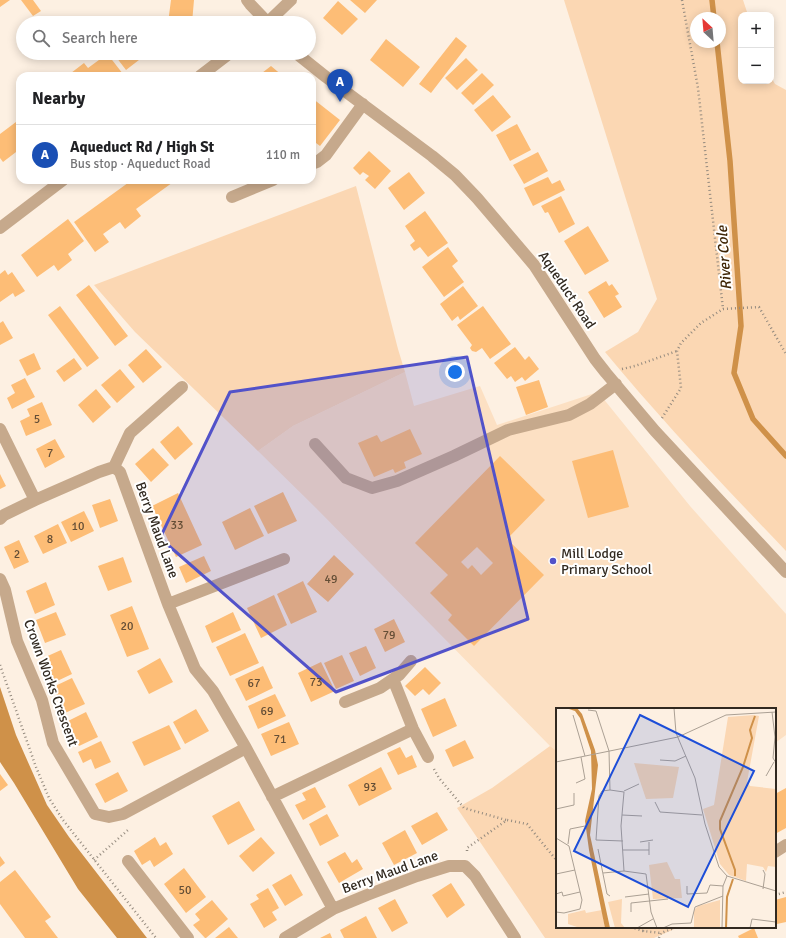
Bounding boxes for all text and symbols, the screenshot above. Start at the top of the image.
north arrow [690,12,726,48]
map controls [738,12,774,84]
button: + [738,12,774,48]
search box [16,16,316,60]
icon: search [30,27,52,49]
text: Search here [62,29,138,47]
button: − [738,48,774,84]
pin: A [327,69,353,102]
text: Nearby [32,88,85,109]
text: Aqueduct Rd / High St [70,138,214,156]
text: A [41,147,49,163]
text: 110 m [266,147,300,163]
text: Bus stop · Aqueduct Road [70,156,211,172]
water label: River Cole [713,224,735,291]
street label: Aqueduct Road [535,248,599,332]
your location [445,362,465,382]
house number: 5 [34,412,40,427]
house number: 7 [47,446,53,461]
street label: Berry Maud Lane [132,480,182,580]
house number: 33 [171,518,183,533]
house number: 10 [72,519,84,534]
house number: 8 [47,532,53,547]
place label: Mill Lodge Primary School [561,545,652,578]
house number: 2 [14,547,20,562]
marker: Mill Lodge Primary School [548,556,558,566]
house number: 49 [325,572,337,587]
street label: Crown Works Crescent [20,617,82,749]
house number: 20 [121,619,133,634]
house number: 79 [383,628,395,643]
house number: 73 [310,675,322,690]
house number: 67 [248,676,260,691]
house number: 69 [261,704,273,719]
inset map [556,708,776,928]
house number: 71 [274,732,286,747]
house number: 93 [364,780,376,795]
street label: Berry Maud Lane [340,847,440,897]
house number: 50 [179,883,191,898]

